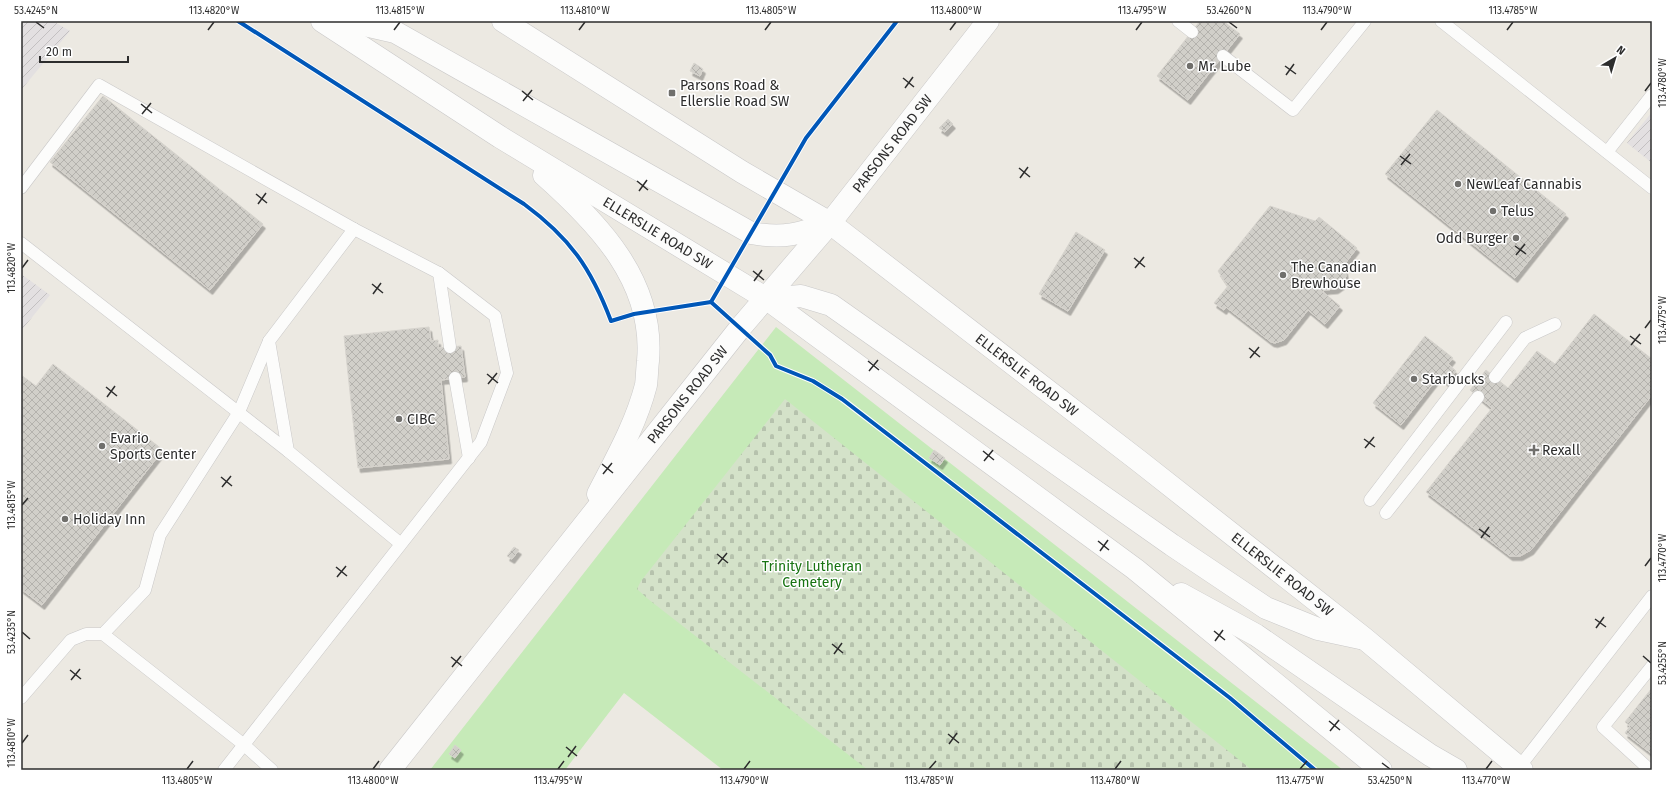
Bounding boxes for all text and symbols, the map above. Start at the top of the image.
text: 53.4245°N [14,5,58,17]
text: 113.4820°W [189,5,240,17]
text: 113.4815°W [376,5,425,17]
text: 113.4810°W [560,5,610,17]
text: 113.4805°W [746,5,797,17]
text: 113.4800°W [930,5,982,17]
text: 113.4795°W [1118,5,1167,17]
text: 53.4260°N [1206,5,1252,17]
text: 113.4790°W [1302,5,1352,17]
text: 113.4785°W [1489,5,1538,17]
scale bar [40,38,128,64]
north arrow [1595,38,1635,78]
text: N [1614,43,1628,58]
text: 20 m [46,45,72,59]
place label: Mr. Lube [1198,58,1251,75]
text: 113.4780°W [1657,58,1669,108]
marker: Mr. Lube [1185,61,1195,71]
place label: Parsons Road & Ellerslie Road SW [680,77,790,110]
marker: Parsons Road & Ellerslie Road SW [667,88,677,98]
street label: PARSONS ROAD SW [849,91,936,196]
place label: NewLeaf Cannabis [1466,176,1582,193]
marker: NewLeaf Cannabis [1453,179,1463,189]
street label: ELLERSLIE ROAD SW [600,193,716,273]
place label: Telus [1501,203,1534,220]
marker: Telus [1488,206,1498,216]
place label: Odd Burger [1436,230,1509,247]
marker: Odd Burger [1511,233,1521,243]
text: 113.4820°W [6,242,18,293]
place label: The Canadian Brewhouse [1291,259,1377,292]
marker: The Canadian Brewhouse [1278,270,1288,280]
text: 113.4775°W [1657,295,1669,344]
street label: ELLERSLIE ROAD SW [972,330,1082,420]
street label: PARSONS ROAD SW [644,342,731,447]
place label: Starbucks [1422,371,1485,388]
marker: Starbucks [1409,374,1419,384]
place label: CIBC [407,411,435,428]
marker: CIBC [394,414,404,424]
place label: Evario Sports Center [110,430,197,463]
marker: Evario Sports Center [97,441,107,451]
place label: Rexall [1542,442,1580,459]
marker: Rexall [1529,445,1539,455]
text: 113.4815°W [6,480,18,529]
place label: Holiday Inn [73,511,146,528]
marker: Holiday Inn [60,514,70,524]
street label: ELLERSLIE ROAD SW [1228,529,1337,620]
text: 113.4770°W [1657,533,1669,582]
park label: Trinity Lutheran Cemetery [762,558,862,591]
text: 53.4235°N [6,610,18,654]
text: 53.4255°N [1657,641,1669,685]
text: 113.4810°W [6,718,18,768]
text: 113.4805°W [162,775,213,787]
text: 113.4800°W [347,775,399,787]
text: 113.4795°W [534,775,583,787]
text: 113.4790°W [719,775,769,787]
text: 113.4785°W [905,775,954,787]
text: 113.4780°W [1090,775,1140,787]
text: 113.4775°W [1276,775,1325,787]
text: 53.4250°N [1368,775,1412,787]
text: 113.4770°W [1462,775,1511,787]

